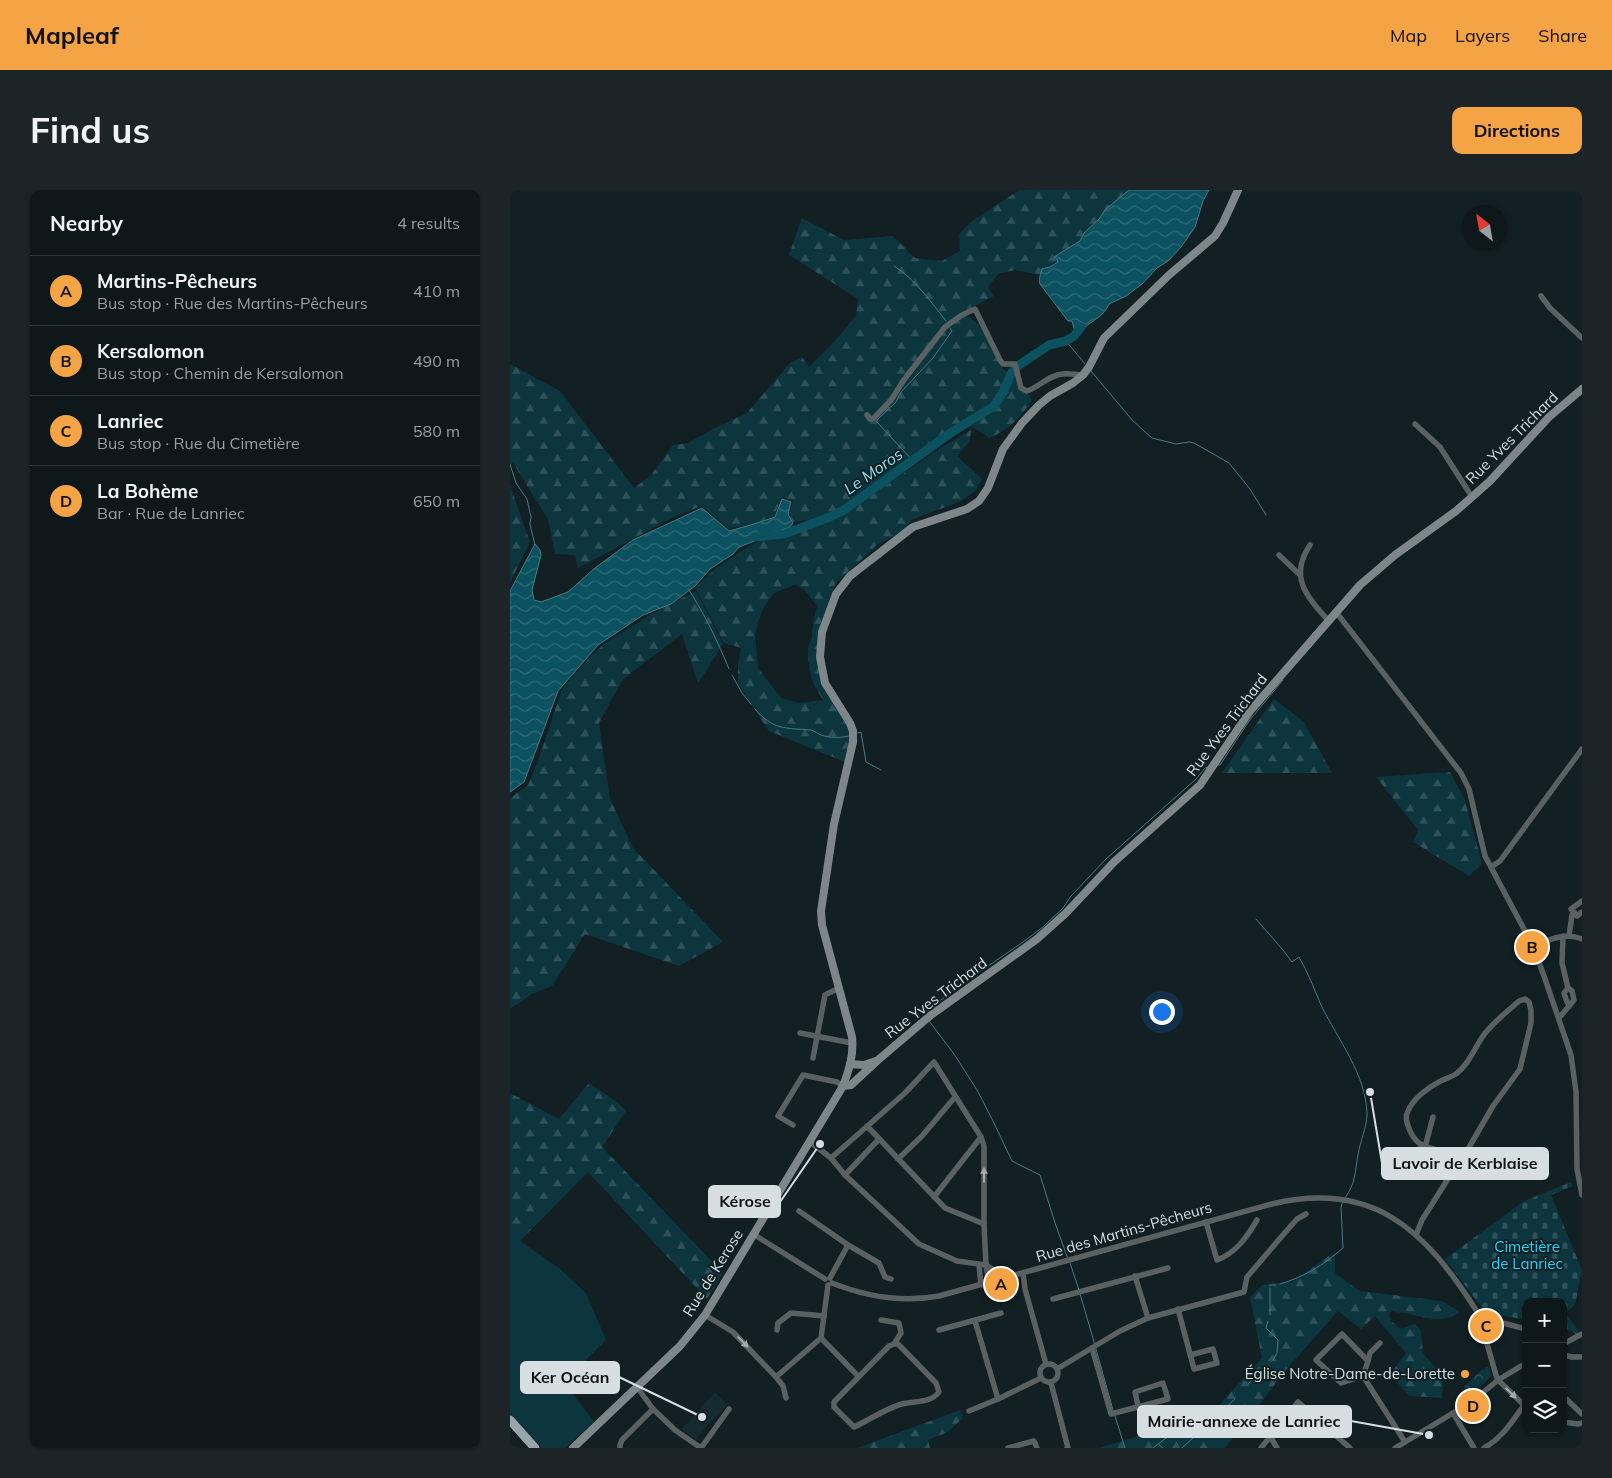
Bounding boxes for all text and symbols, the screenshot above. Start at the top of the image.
text: Mapleaf [25,20,119,50]
text: Map [1390,24,1427,47]
text: Layers [1455,24,1510,47]
text: Share [1538,24,1587,47]
button: Directions [1452,107,1582,154]
text: Find us [30,108,150,152]
north arrow [1462,205,1507,250]
text: Nearby [50,210,123,236]
text: 4 results [397,213,460,233]
text: Martins-Pêcheurs [97,269,257,293]
text: A [60,281,72,301]
text: 410 m [413,281,460,301]
text: Bus stop · Rue des Martins-Pêcheurs [97,293,368,313]
text: Kersalomon [97,339,204,363]
text: B [60,351,72,371]
text: 490 m [413,351,460,371]
text: Bus stop · Chemin de Kersalomon [97,363,344,383]
street label: Rue Yves Trichard [1461,387,1562,488]
text: Lanriec [97,409,163,433]
text: C [61,421,71,441]
text: 580 m [413,421,460,441]
text: Bus stop · Rue du Cimetière [97,433,300,453]
water label: Le Moros [840,444,906,498]
text: La Bohème [97,479,198,503]
text: D [60,491,72,511]
text: 650 m [413,491,460,511]
text: Bar · Rue de Lanriec [97,503,245,523]
street label: Rue Yves Trichard [1182,670,1271,780]
pin: B [1516,928,1548,966]
street label: Rue Yves Trichard [881,953,991,1042]
your location [1149,999,1175,1025]
callout: Lavoir de Kerblaise [1382,1148,1548,1179]
text: Lavoir de Kerblaise [1392,1153,1538,1173]
one-way arrow [980,1167,988,1183]
callout: Kérose [709,1186,780,1217]
text: Kérose [719,1191,771,1211]
street label: Rue des Martins-Pêcheurs [1034,1197,1214,1266]
street label: Rue de Kerose [678,1226,747,1320]
park label: Cimetière de Lanriec [1491,1237,1563,1273]
pin: A [985,1265,1017,1303]
map controls [1522,1298,1567,1433]
button: + [1522,1298,1567,1343]
pin: C [1470,1307,1502,1345]
one-way arrow [737,1336,749,1348]
button: − [1522,1343,1567,1388]
callout: Ker Océan [521,1362,619,1393]
place label: Église Notre-Dame-de-Lorette [1245,1364,1455,1383]
text: Ker Océan [531,1367,609,1387]
marker: Église Notre-Dame-de-Lorette [1459,1368,1471,1380]
one-way arrow [1505,1386,1517,1398]
pin: D [1457,1387,1489,1425]
button: layers [1522,1388,1567,1433]
callout: Mairie-annexe de Lanriec [1138,1406,1351,1437]
text: Mairie-annexe de Lanriec [1147,1411,1341,1431]

